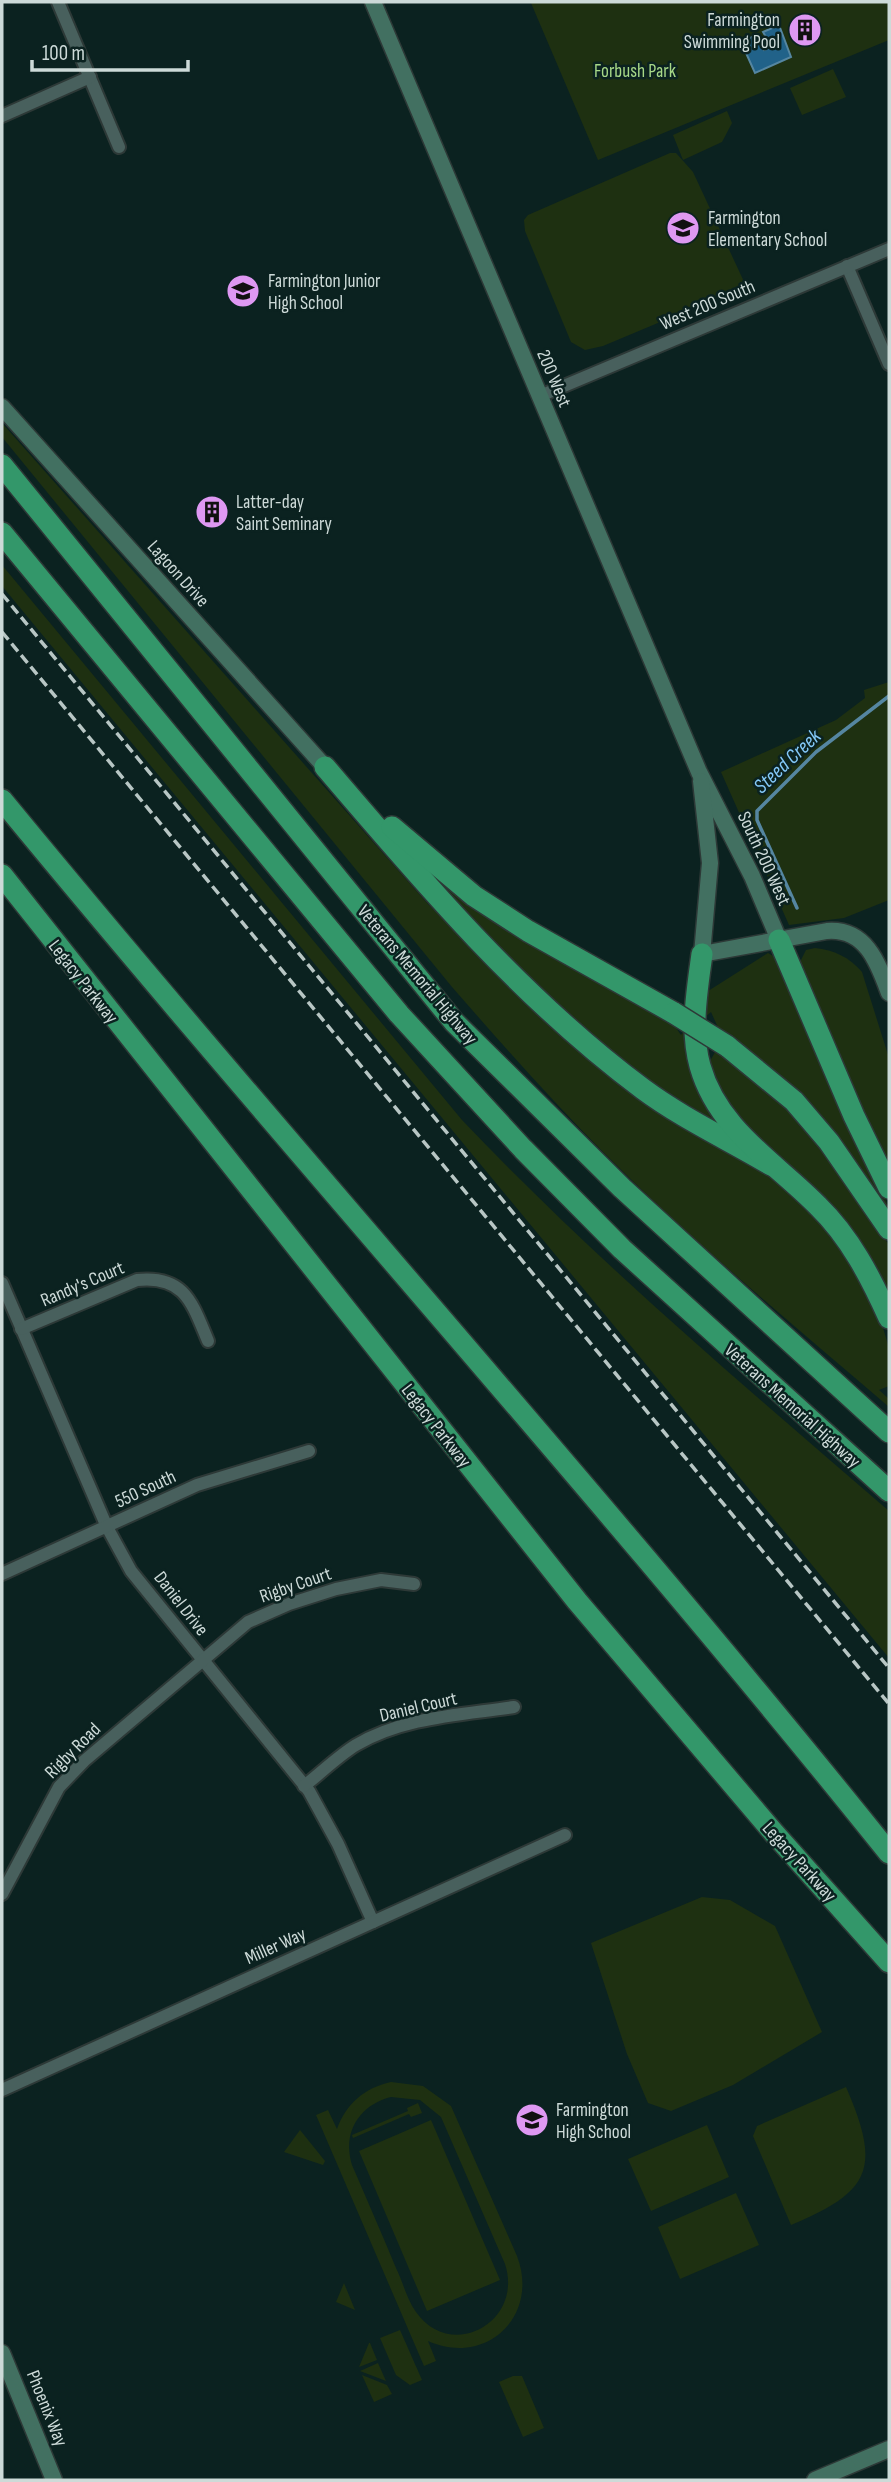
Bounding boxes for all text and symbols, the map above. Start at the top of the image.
place label: Farmington Swimming Pool [684,9,780,54]
building icon: Farmington Swimming Pool [786,11,824,49]
scale bar [32,28,187,72]
text: 100 m [42,41,85,66]
park label: Forbush Park [594,60,677,83]
place label: Farmington Elementary School [708,207,827,252]
school or university icon: Farmington Elementary School [664,209,702,247]
place label: Farmington Junior High School [268,270,381,315]
school or university icon: Farmington Junior High School [224,272,262,310]
street label: West 200 South [657,275,759,336]
street label: 200 West [531,346,576,411]
place label: Latter-day Saint Seminary [236,491,333,536]
building icon: Latter-day Saint Seminary [193,493,231,531]
street label: Lagoon Drive [142,536,214,612]
water label: Steed Creek [748,723,827,799]
street label: South 200 West [732,808,795,909]
street label: Veterans Memorial Highway [352,901,482,1050]
street label: Legacy Parkway [43,936,123,1029]
street label: Randy's Court [37,1256,128,1312]
street label: Veterans Memorial Highway [719,1339,865,1474]
street label: Legacy Parkway [396,1380,476,1473]
street label: 550 South [111,1465,180,1513]
street label: Rigby Court [257,1562,335,1608]
street label: Daniel Drive [148,1567,213,1641]
street label: Daniel Court [377,1687,459,1728]
street label: Rigby Road [40,1718,106,1784]
street label: Legacy Parkway [757,1817,841,1907]
street label: Miller Way [242,1923,310,1970]
place label: Farmington High School [556,2099,631,2144]
school or university icon: Farmington High School [513,2101,551,2139]
street label: Phoenix Way [21,2367,72,2451]

